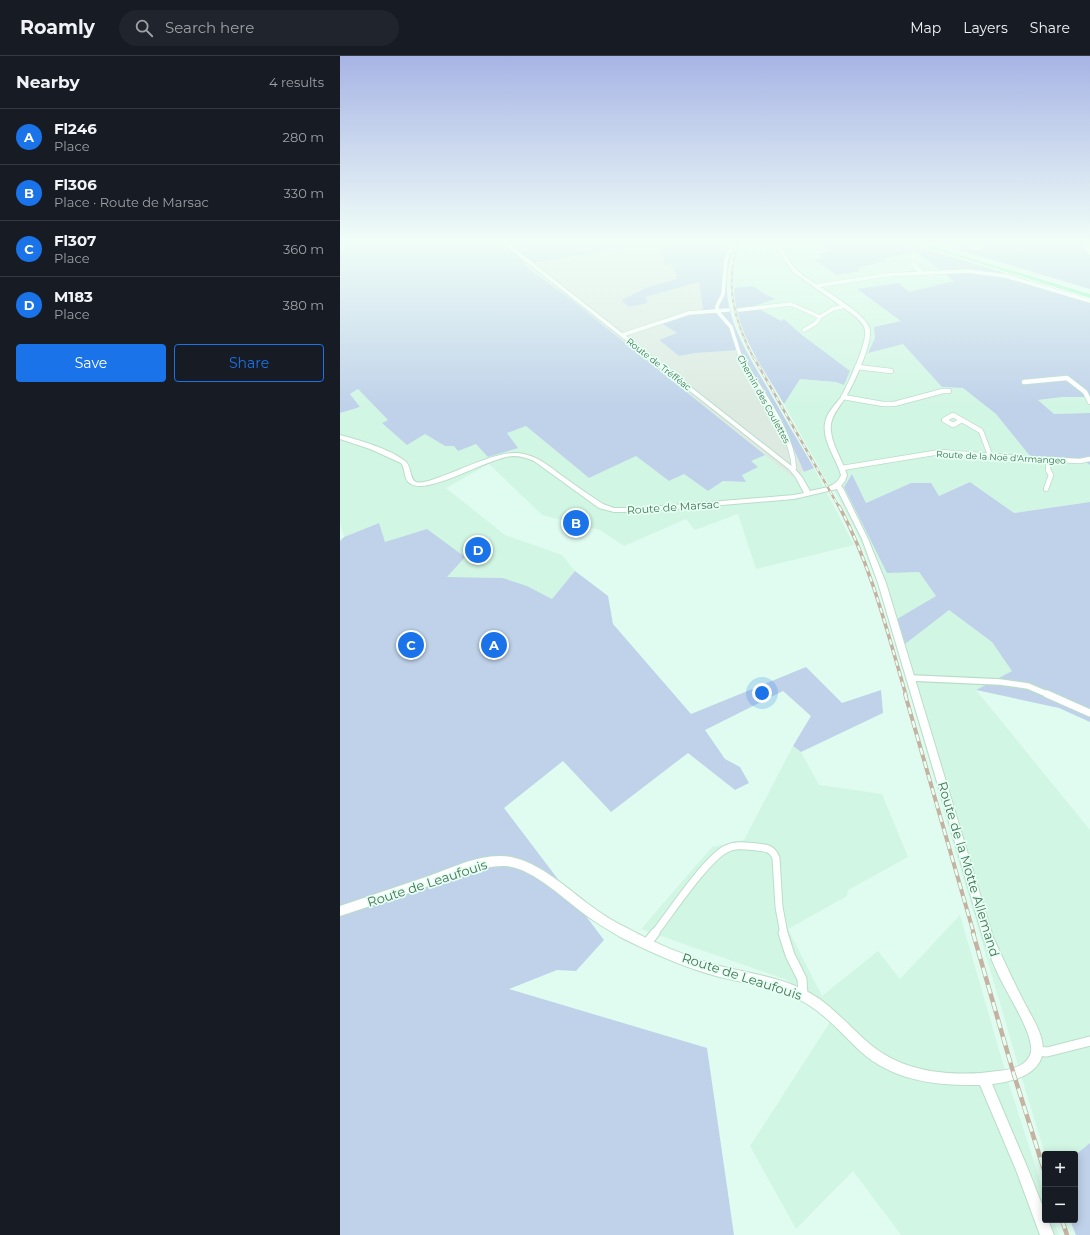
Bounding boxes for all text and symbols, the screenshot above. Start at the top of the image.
search box [119,10,399,46]
text: Roamly [20,16,95,39]
icon: search [133,17,155,39]
text: Search here [165,18,254,37]
text: Map [910,19,941,37]
text: Layers [963,19,1008,37]
text: Share [1030,19,1070,37]
text: Nearby [16,72,80,92]
text: 4 results [269,74,324,90]
text: Fl246 [54,119,97,138]
text: A [24,129,34,145]
text: 280 m [283,129,324,145]
text: Place [54,138,90,154]
text: Fl306 [54,175,97,194]
text: B [24,185,34,201]
text: 330 m [284,185,324,201]
text: Place · Route de Marsac [54,194,209,210]
text: Fl307 [54,231,96,250]
text: C [24,241,34,257]
text: 360 m [283,241,324,257]
text: Place [54,250,90,266]
text: M183 [54,287,93,306]
text: D [24,297,34,313]
text: 380 m [283,297,324,313]
text: Place [54,306,90,322]
street label: Route de Tréfféac [624,335,694,393]
button: Save [16,344,166,382]
button: Share [174,344,324,382]
street label: Chemin des Coulettes [735,353,793,446]
street label: Route de la Noë d'Armangeo [936,448,1067,466]
street label: Route de Marsac [626,497,720,517]
pin: B [563,508,589,538]
pin: D [465,535,491,565]
pin: C [398,630,424,660]
pin: A [481,630,507,660]
your location [752,683,772,703]
street label: Route de la Motte Allemand [935,779,1003,959]
street label: Route de Leaufouis [365,856,489,910]
street label: Route de Leaufouis [680,949,804,1003]
map controls [1042,1151,1078,1223]
button: + [1042,1151,1078,1187]
button: − [1042,1187,1078,1223]

